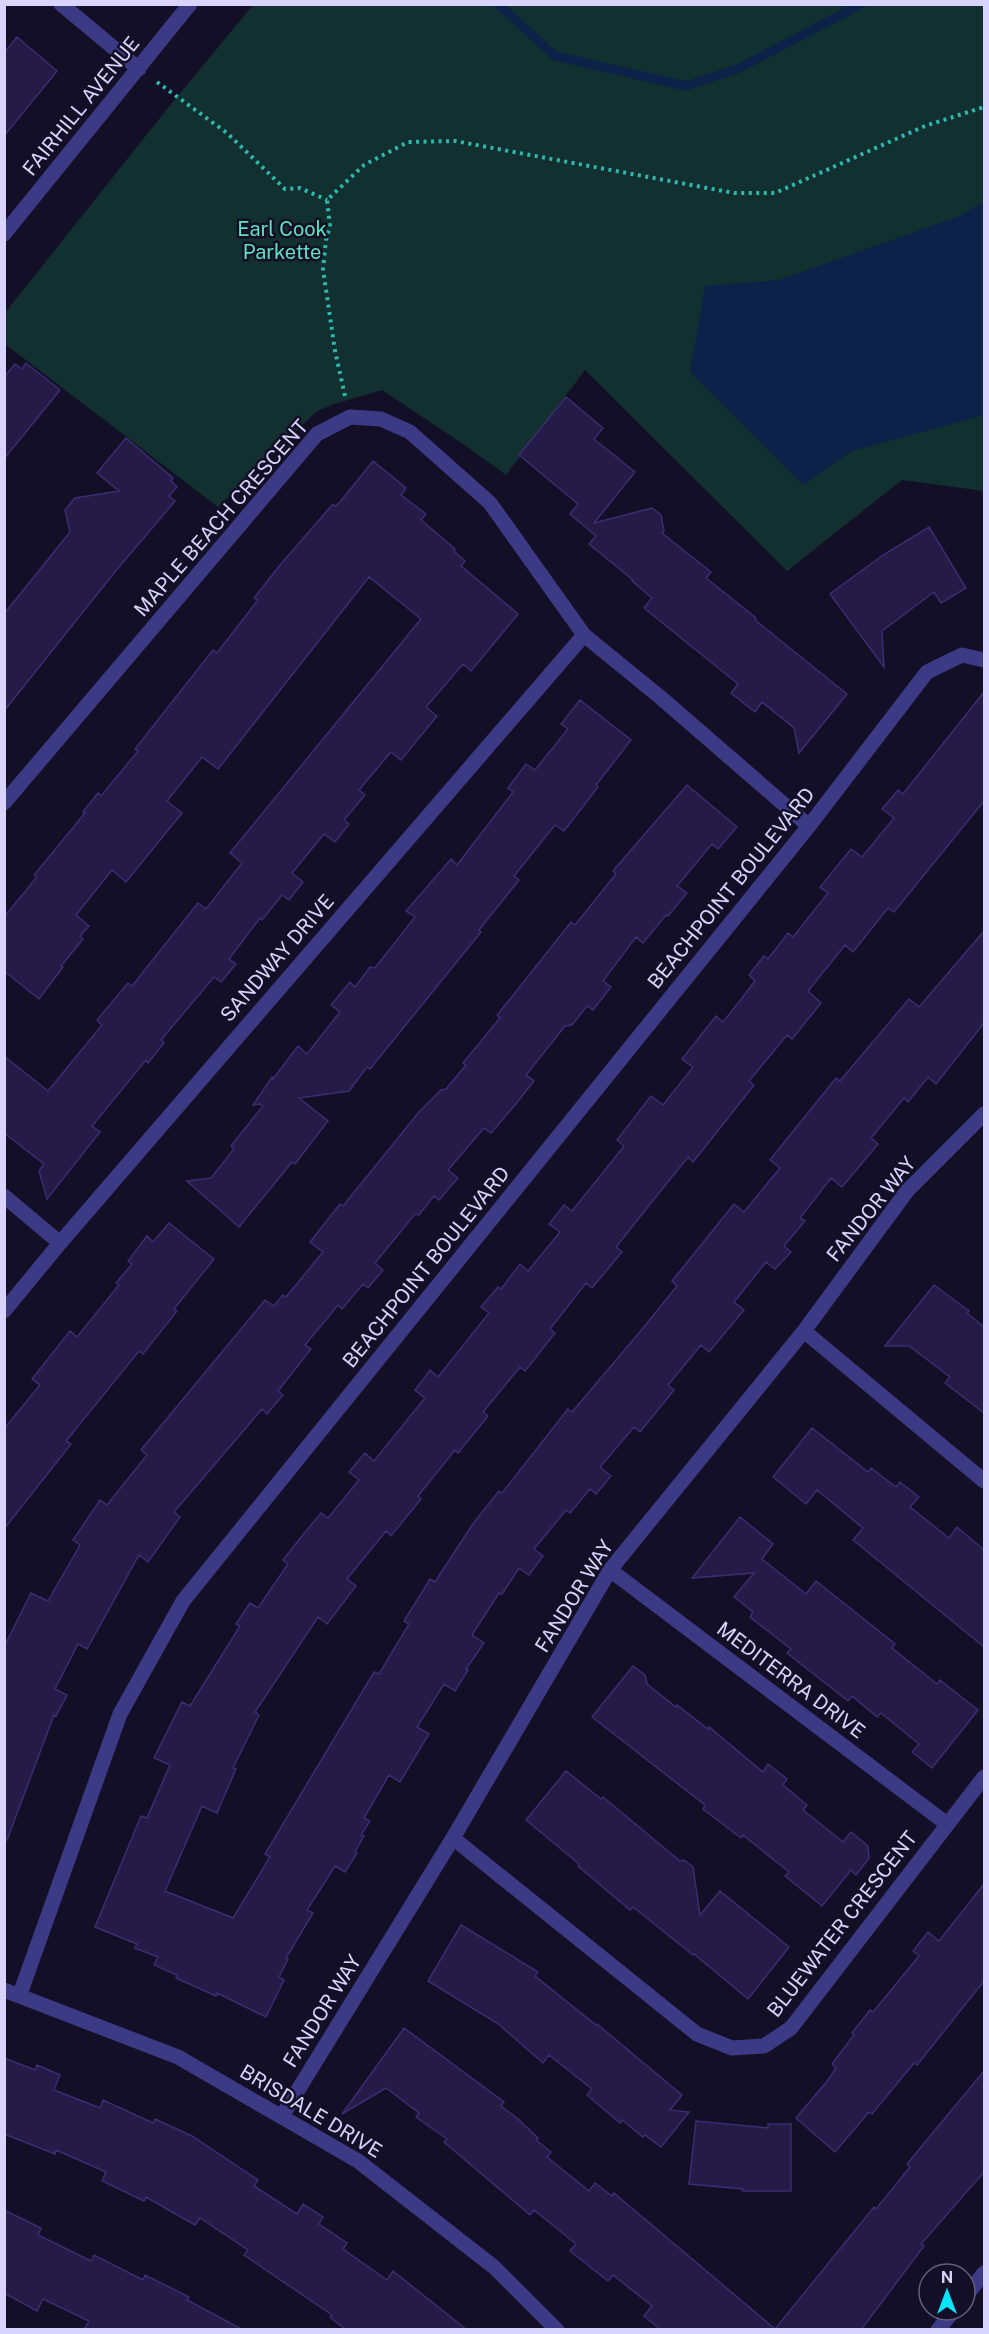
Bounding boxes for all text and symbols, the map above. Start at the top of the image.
street label: FAIRHILL AVENUE [17,32,145,180]
park label: Earl Cook Parkette [237,217,327,264]
street label: MAPLE BEACH CRESCENT [129,415,313,621]
street label: BEACHPOINT BOULEVARD [642,783,820,993]
street label: SANDWAY DRIVE [215,889,339,1027]
street label: FANDOR WAY [821,1152,921,1266]
street label: BEACHPOINT BOULEVARD [337,1162,515,1372]
street label: FANDOR WAY [530,1535,618,1657]
street label: MEDITERRA DRIVE [712,1616,870,1744]
street label: BLUEWATER CRESCENT [762,1826,922,2022]
street label: FANDOR WAY [278,1950,366,2072]
street label: BRISDALE DRIVE [236,2059,386,2163]
north arrow [917,2262,977,2322]
text: N [941,2268,953,2287]

